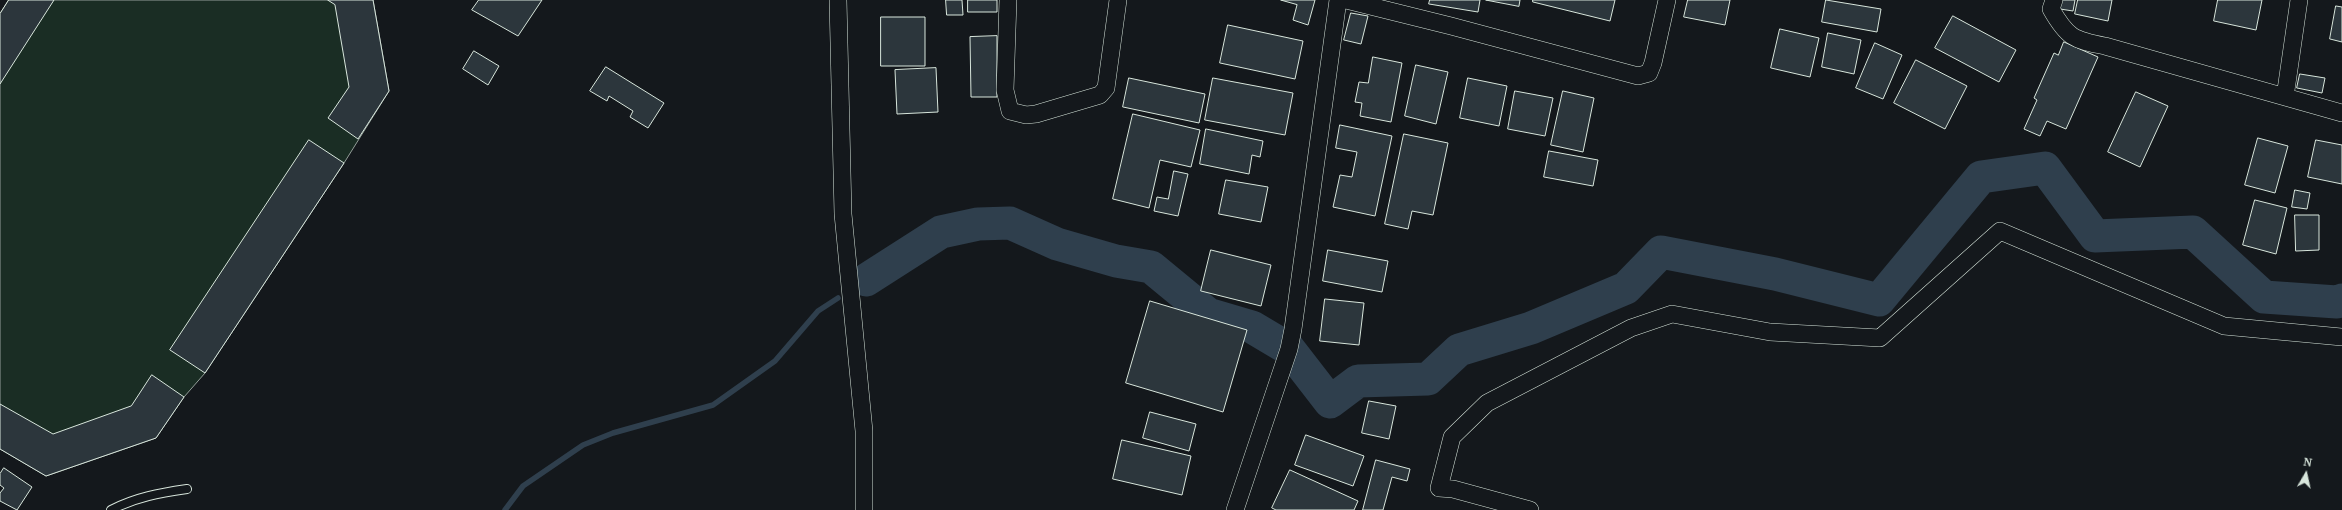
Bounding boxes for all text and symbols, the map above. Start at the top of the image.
north arrow [2286,454,2326,494]
text: N [2303,455,2313,470]

